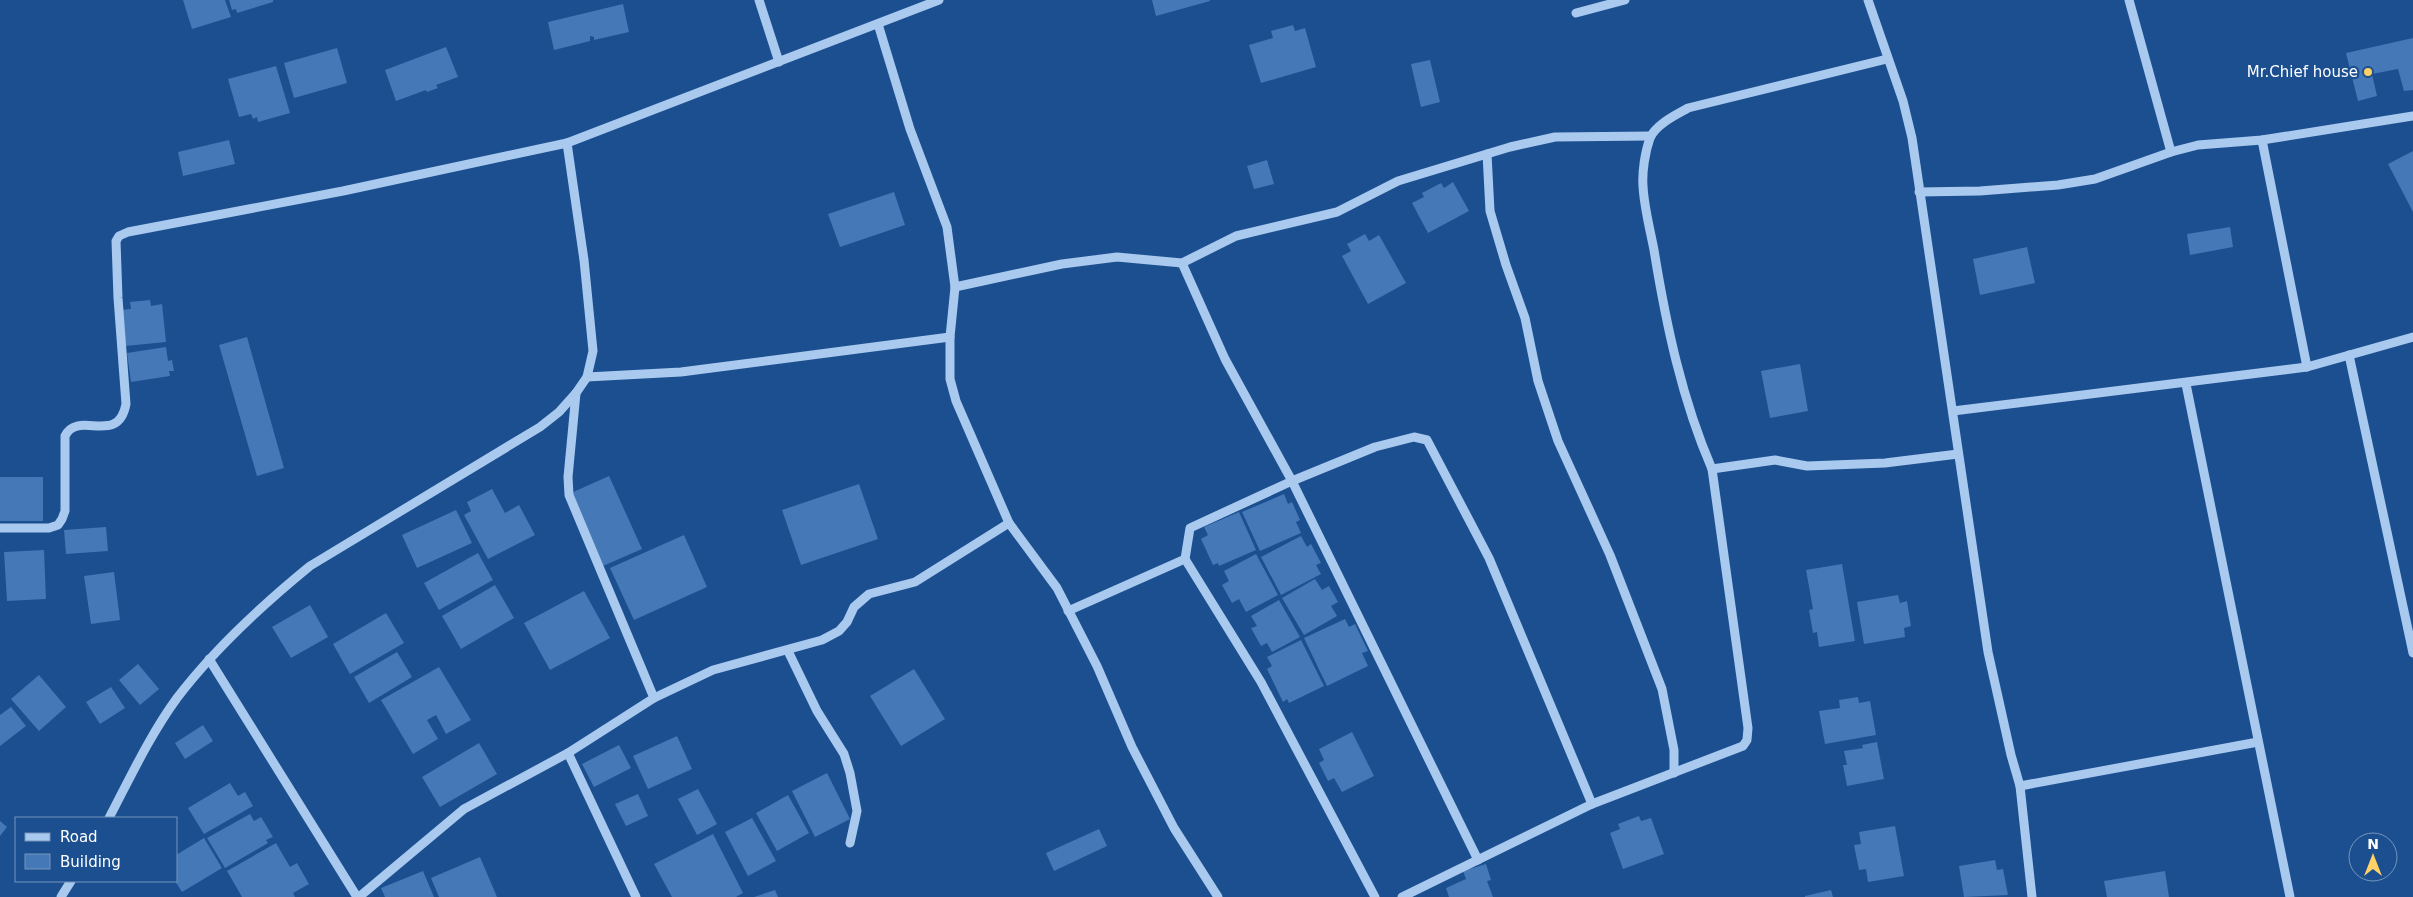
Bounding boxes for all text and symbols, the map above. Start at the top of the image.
place label: Mr.Chief house [2247,63,2358,81]
marker: Mr.Chief house [2362,66,2374,78]
legend [15,817,178,882]
text: Road [60,828,98,846]
north arrow [2348,832,2398,882]
text: N [2367,836,2379,852]
text: Building [60,853,121,871]

